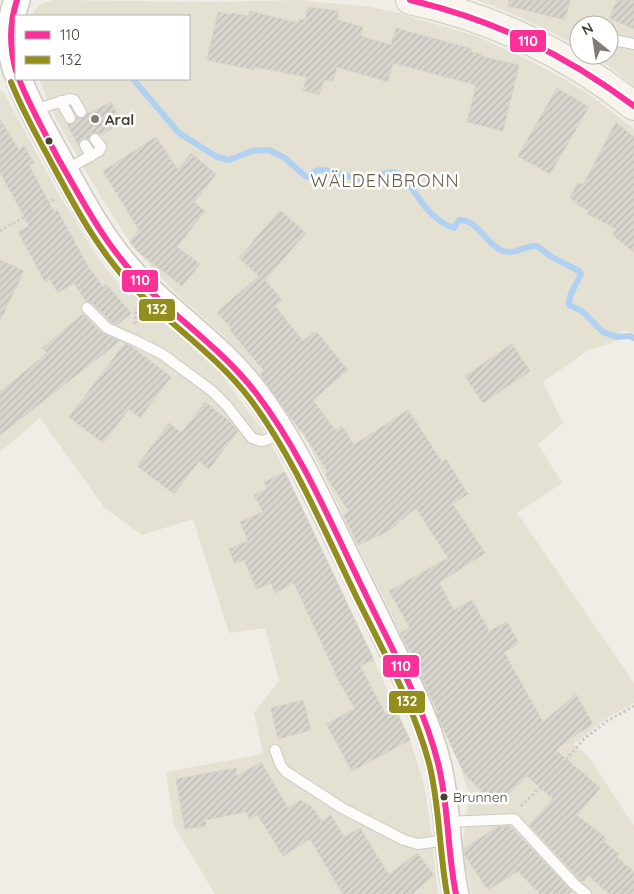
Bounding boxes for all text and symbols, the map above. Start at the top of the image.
legend [15,15,190,80]
north arrow [569,15,619,65]
text: N [579,18,596,39]
text: 110 [60,25,80,44]
line badge: 110 [509,29,547,53]
text: 110 [518,32,538,50]
text: 132 [60,50,82,69]
place label: Aral [105,110,134,129]
marker: Aral [89,113,101,125]
unlabelled marker [44,136,54,146]
district label: WÄLDENBRONN [310,169,460,192]
line badge: 110 [121,269,159,293]
text: 110 [130,271,150,289]
line badge: 132 [138,298,176,322]
text: 132 [147,300,167,318]
line badge: 110 [382,654,420,678]
text: 110 [391,657,411,675]
line badge: 132 [388,690,426,714]
text: 132 [397,692,417,710]
place label: Brunnen [453,788,508,806]
marker: Brunnen [439,792,449,802]

